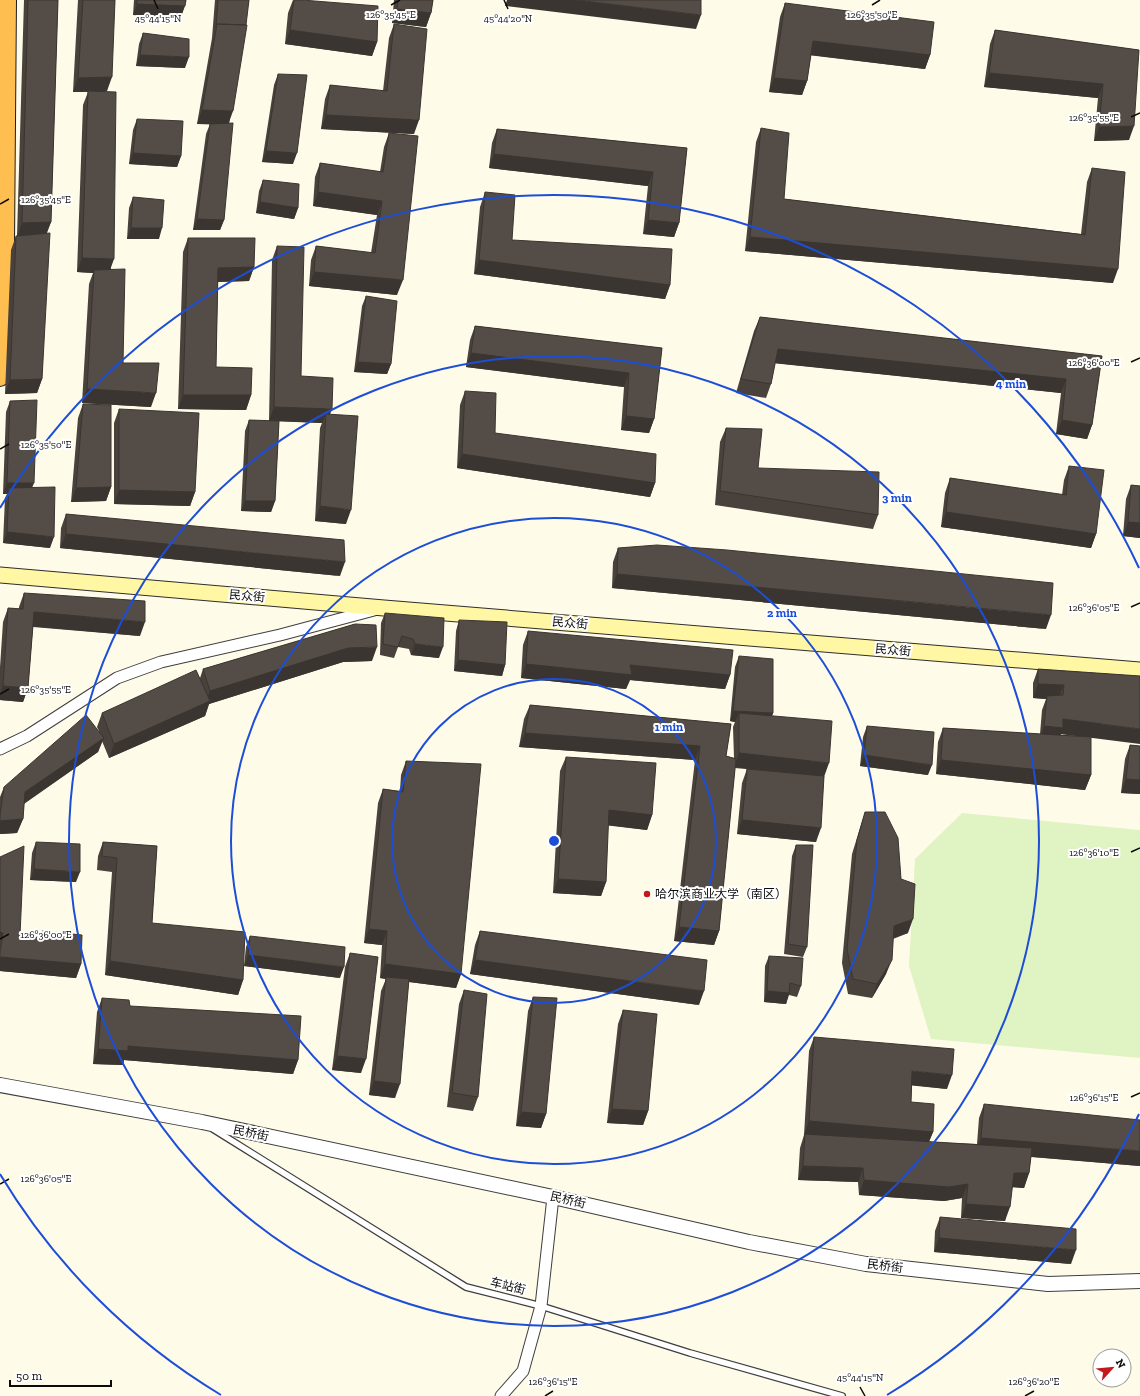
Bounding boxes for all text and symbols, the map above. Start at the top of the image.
text: 126°35'45"E [366,9,416,21]
text: 126°35'50"E [847,9,897,21]
text: 45°44'15"N [135,13,182,25]
text: 45°44'20"N [484,13,533,25]
text: 126°35'55"E [1069,112,1119,124]
text: 126°35'45"E [21,194,71,206]
text: 126°36'00"E [1068,357,1120,369]
text: 4 min [996,377,1026,391]
text: 126°35'50"E [21,439,71,451]
text: 3 min [882,491,912,505]
street label: 民众街 [228,587,266,605]
text: 126°36'05"E [1069,602,1120,614]
text: 2 min [767,606,797,620]
street label: 民众街 [551,614,589,632]
street label: 民众街 [874,641,912,659]
text: 126°35'55"E [21,684,71,696]
text: 1 min [655,720,683,734]
centre of rings [547,834,561,848]
text: 126°36'10"E [1069,847,1119,859]
place label: 哈尔滨商业大学（南区） [655,887,787,901]
marker: 哈尔滨商业大学（南区） [642,889,652,899]
text: 126°36'00"E [20,929,72,941]
text: 126°36'15"E [1070,1092,1119,1104]
street label: 民桥街 [232,1122,270,1144]
text: 126°36'05"E [21,1173,72,1185]
street label: 民桥街 [549,1189,587,1211]
street label: 民桥街 [866,1257,904,1275]
street label: 车站街 [489,1275,527,1297]
north arrow [1092,1348,1132,1388]
text: N [1113,1357,1128,1371]
scale bar [10,1362,111,1388]
text: 50 m [16,1369,43,1383]
text: 45°44'15"N [837,1372,884,1384]
text: 126°36'15"E [529,1376,578,1388]
text: 126°36'20"E [1009,1376,1060,1388]

